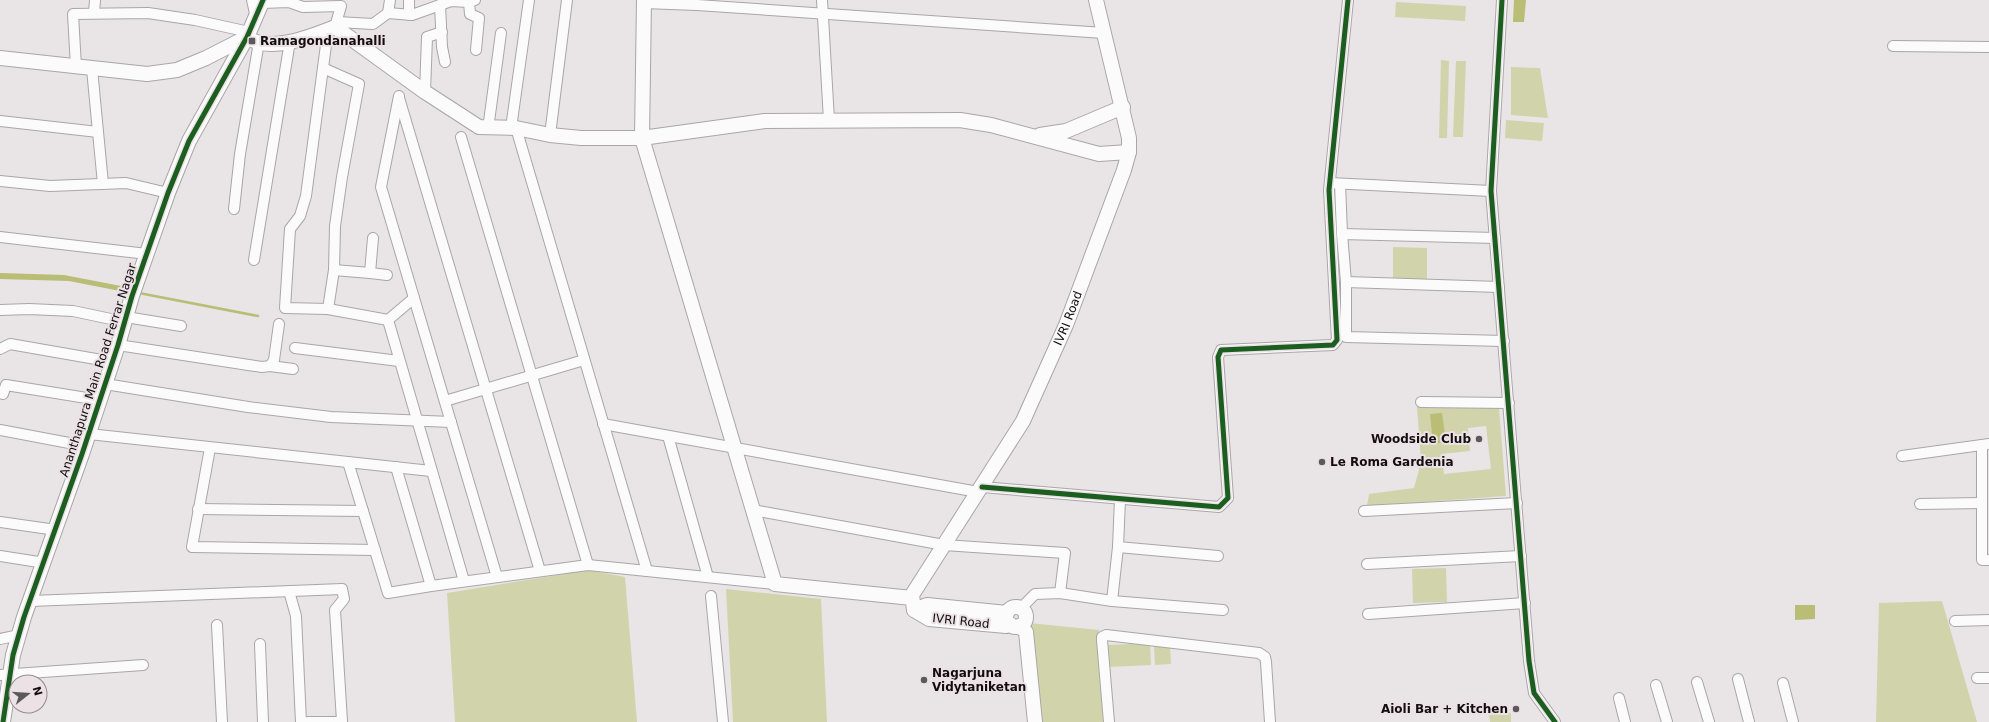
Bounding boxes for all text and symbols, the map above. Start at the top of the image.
place label: Ramagondanahalli [260,34,386,48]
marker: Ramagondanahalli [247,36,257,46]
street label: Ananthapura Main Road Ferrar Nagar [57,261,139,479]
street label: IVRI Road [1051,289,1085,348]
place label: Woodside Club [1371,432,1471,446]
marker: Woodside Club [1474,434,1484,444]
place label: Le Roma Gardenia [1330,455,1454,469]
marker: Le Roma Gardenia [1317,457,1327,467]
street label: IVRI Road [932,611,990,631]
place label: Nagarjuna Vidytaniketan [932,666,1026,694]
north arrow [8,674,48,714]
marker: Nagarjuna Vidytaniketan [919,675,929,685]
text: N [30,685,45,698]
place label: Aioli Bar + Kitchen [1381,702,1508,716]
marker: Aioli Bar + Kitchen [1511,704,1521,714]

